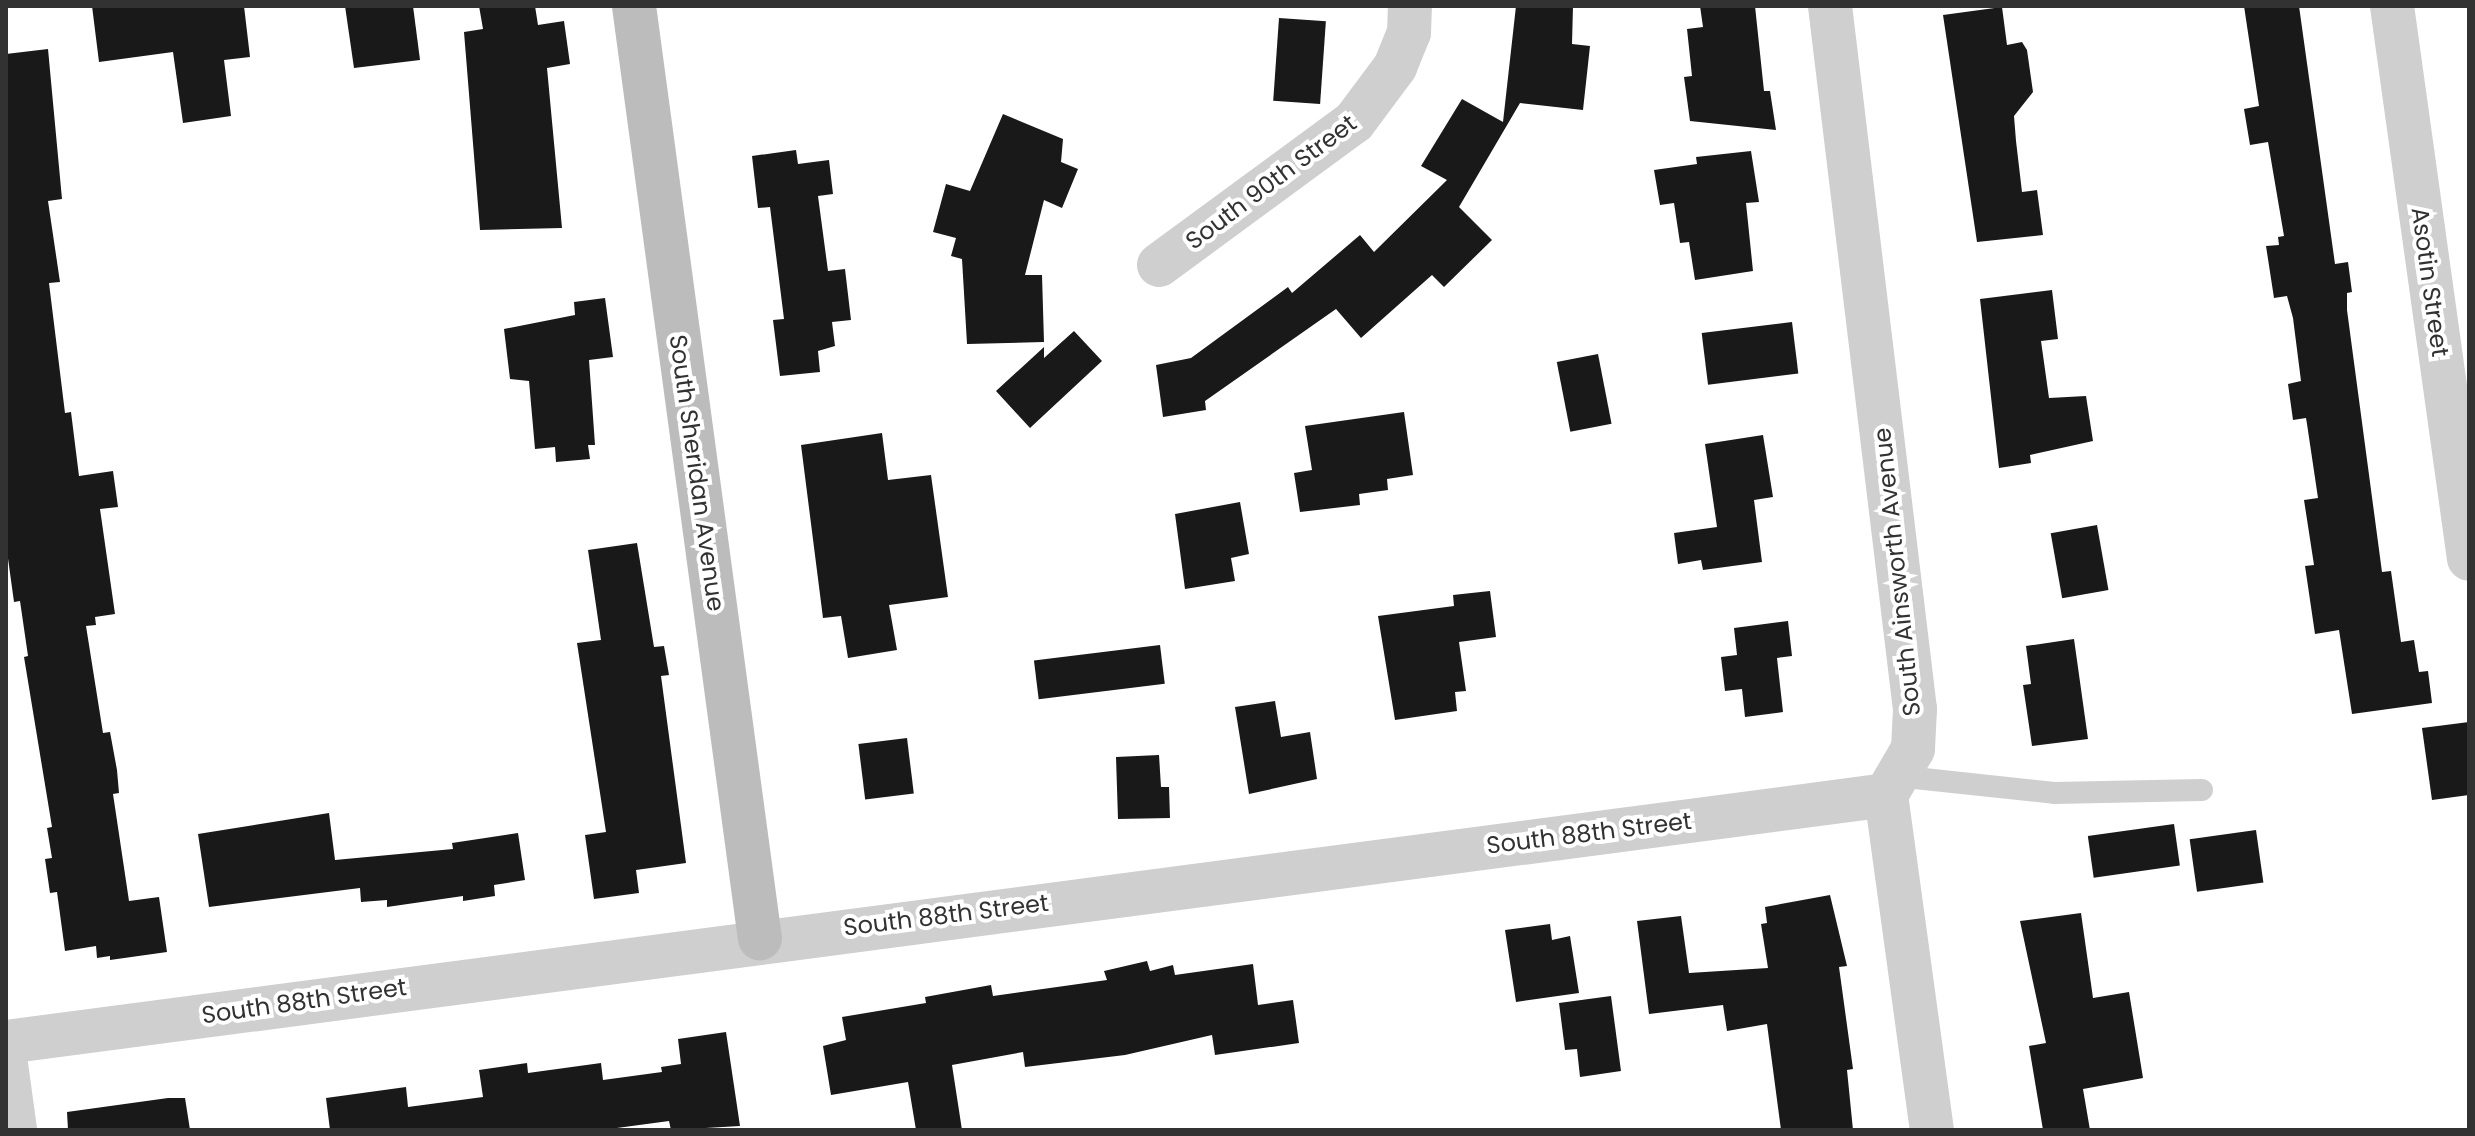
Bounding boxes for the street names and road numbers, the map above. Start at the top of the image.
street label: South 90th Street [1180,108,1362,256]
street label: Asotin Street [2405,205,2455,359]
street label: South Sheridan Avenue [663,333,731,613]
street label: South Ainsworth Avenue [1868,426,1926,718]
street label: South 88th Street [1485,806,1693,860]
street label: South 88th Street [842,888,1050,942]
street label: South 88th Street [200,972,408,1030]

